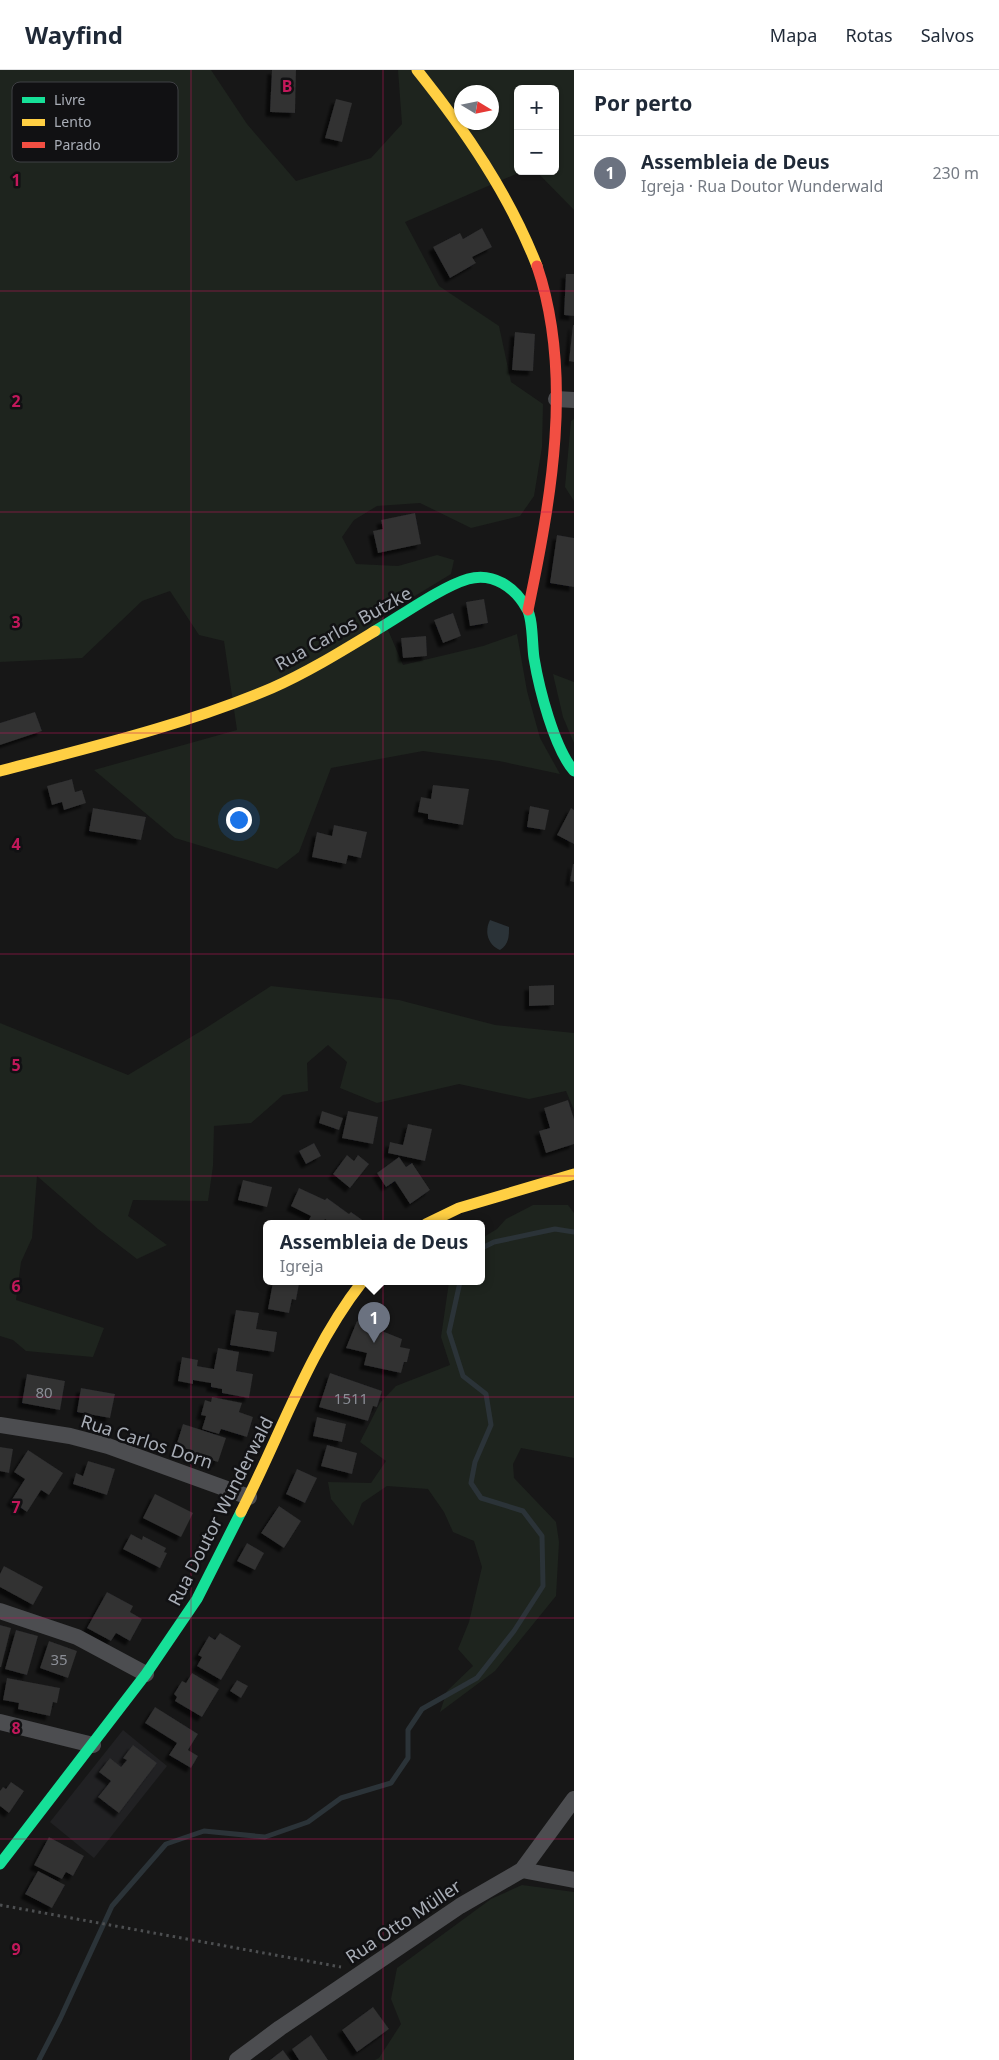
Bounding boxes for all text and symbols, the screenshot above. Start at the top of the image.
text: Wayfind [25,18,123,51]
text: Mapa [770,23,817,47]
text: Rotas [845,23,893,47]
text: Salvos [921,23,974,47]
text: B [282,75,292,97]
legend [12,82,178,162]
north arrow [454,85,499,130]
map controls [514,85,559,175]
button: + [514,85,559,130]
text: Por perto [594,89,692,117]
text: Livre [54,90,86,109]
text: Lento [54,112,91,131]
button: − [514,130,559,175]
text: Parado [54,135,101,154]
text: Assembleia de Deus [641,149,830,175]
text: 1 [605,162,615,184]
text: 230 m [932,162,979,184]
text: 1 [11,169,21,191]
text: Igreja · Rua Doutor Wunderwald [641,175,883,197]
text: 2 [11,390,21,412]
street label: Rua Carlos Butzke [271,581,415,675]
text: 3 [11,611,21,633]
your location [226,807,252,833]
text: 4 [11,833,21,855]
text: 5 [11,1054,21,1076]
popup [263,1220,485,1285]
text: Assembleia de Deus [280,1229,468,1255]
text: Igreja [280,1255,323,1277]
text: 6 [11,1275,21,1297]
pin: 1 [358,1302,390,1343]
house number: 80 [35,1382,53,1402]
house number: 1511 [334,1388,368,1408]
street label: Rua Carlos Dorn [78,1408,216,1474]
street label: Rua Doutor Wunderwald [162,1412,278,1610]
text: 7 [11,1496,21,1518]
house number: 35 [50,1649,68,1669]
text: 8 [11,1717,21,1739]
street label: Rua Otto Müller [341,1873,466,1968]
text: 9 [11,1938,21,1960]

